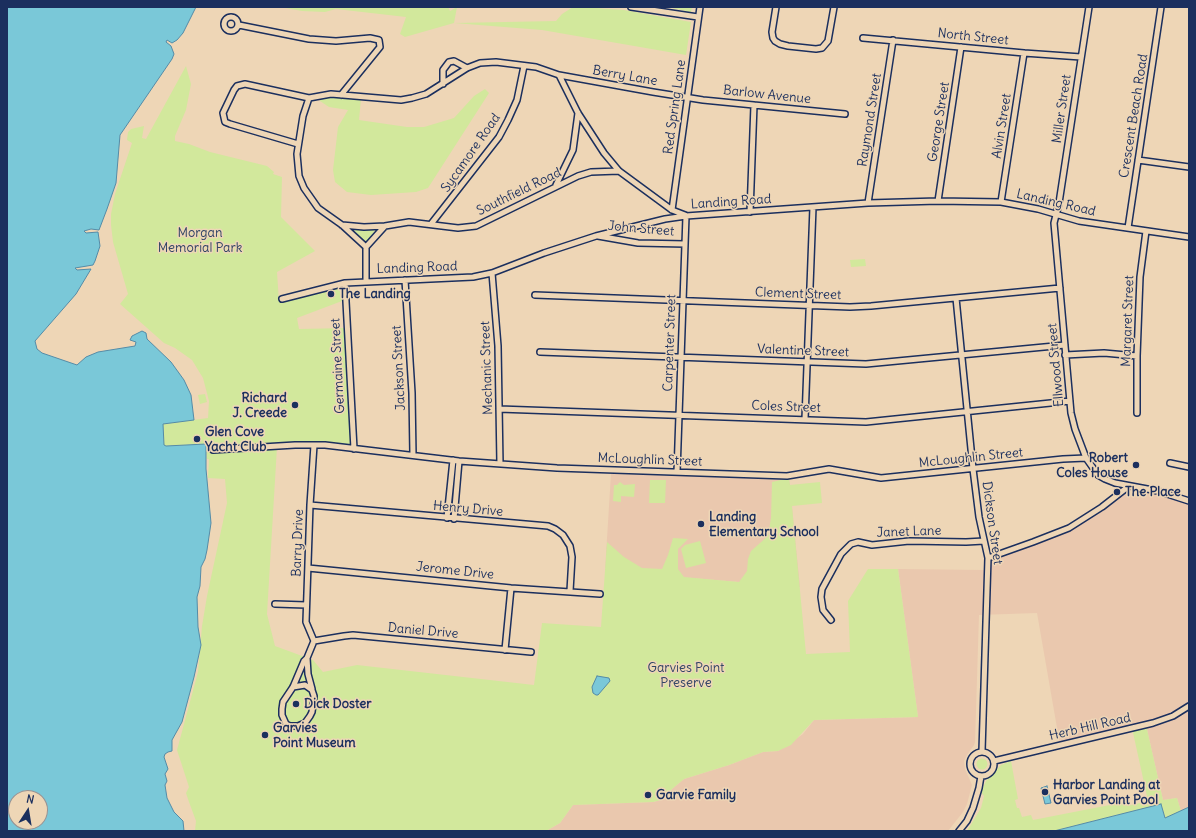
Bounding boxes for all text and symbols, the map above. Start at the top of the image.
street label: North Street [937,26,1009,48]
street label: Crescent Beach Road [1117,53,1151,179]
street label: Red Spring Lane [661,59,689,155]
street label: Berry Lane [591,63,659,89]
street label: Raymond Street [855,72,885,168]
street label: Miller Street [1049,74,1075,144]
street label: George Street [925,81,953,163]
street label: Barlow Avenue [722,83,812,107]
street label: Alvin Street [989,92,1015,160]
street label: Sycamore Road [438,111,504,195]
street label: Southfield Road [474,165,564,219]
street label: Landing Road [1015,186,1097,220]
street label: Landing Road [690,191,772,213]
street label: John Street [607,218,675,240]
park label: Morgan Memorial Park [158,225,242,256]
street label: Landing Road [376,259,458,277]
street label: Margaret Street [1119,275,1137,367]
street label: Clement Street [755,285,841,303]
place label: The Landing [339,286,411,302]
marker: The Landing [326,289,336,299]
street label: Carpenter Street [661,294,679,392]
street label: Germaine Street [328,318,348,414]
street label: Mechanic Street [478,321,496,415]
street label: Ellwood Street [1045,323,1067,407]
street label: Jackson Street [389,325,409,411]
street label: Valentine Street [757,342,849,360]
place label: Richard J. Creede [233,390,287,421]
street label: Coles Street [751,398,821,416]
marker: Richard J. Creede [290,400,300,410]
place label: Glen Cove Yacht Club [205,424,266,455]
marker: Glen Cove Yacht Club [192,434,202,444]
street label: McLoughlin Street [918,445,1024,471]
street label: McLoughlin Street [597,450,703,470]
place label: Robert Coles House [1056,450,1128,481]
marker: Robert Coles House [1131,460,1141,470]
street label: Dickson Street [978,480,1006,566]
place label: The Place [1125,484,1181,500]
marker: The Place [1112,487,1122,497]
street label: Henry Drive [432,498,504,520]
street label: Barry Drive [289,509,307,577]
place label: Landing Elementary School [709,509,819,540]
marker: Landing Elementary School [696,519,706,529]
street label: Janet Lane [876,523,942,541]
street label: Jerome Drive [415,559,495,583]
street label: Daniel Drive [387,620,459,642]
park label: Garvies Point Preserve [648,660,724,691]
place label: Dick Doster [304,696,371,712]
marker: Dick Doster [291,699,301,709]
street label: Herb Hill Road [1048,710,1132,744]
place label: Garvies Point Museum [273,720,356,751]
marker: Garvies Point Museum [260,730,270,740]
place label: Harbor Landing at Garvies Point Pool [1053,777,1160,808]
place label: Garvie Family [656,787,736,803]
marker: Harbor Landing at Garvies Point Pool [1040,787,1050,797]
north arrow [8,790,48,830]
marker: Garvie Family [643,790,653,800]
text: N [25,792,35,807]

